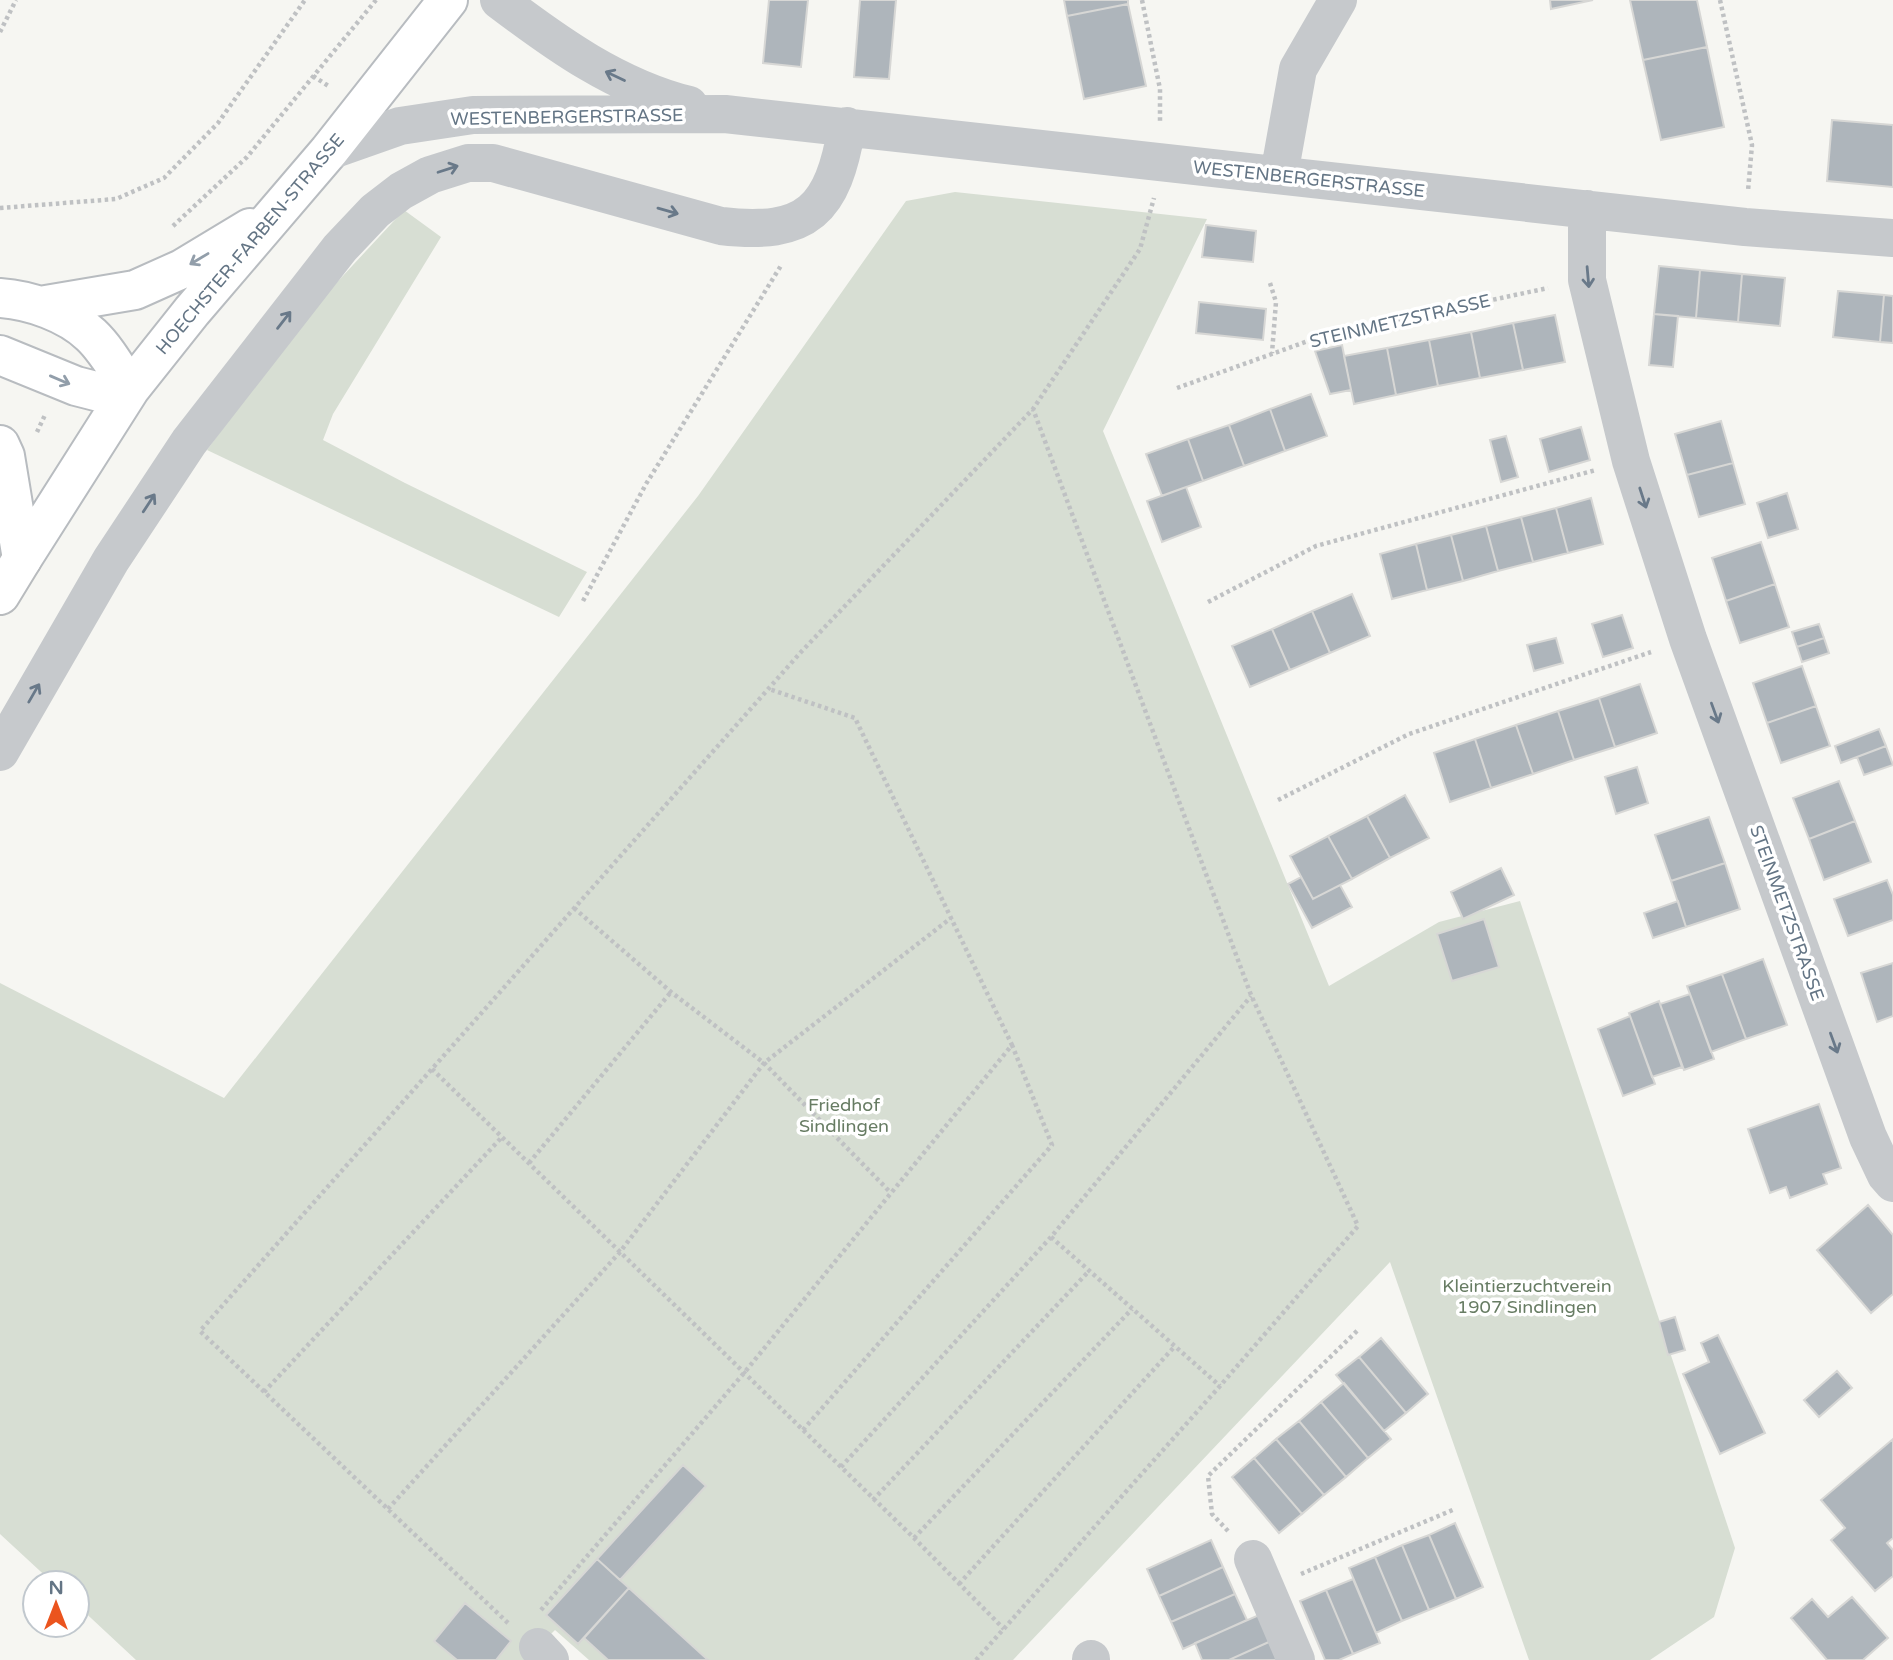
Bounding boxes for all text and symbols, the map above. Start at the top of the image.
one-way arrow [605,69,626,82]
street label: WESTENBERGERSTRASSE [450,104,684,130]
street label: HOECHSTER-FARBEN-STRASSE [151,129,349,359]
street label: WESTENBERGERSTRASSE [1192,156,1426,202]
one-way arrow [437,162,459,175]
one-way arrow [657,205,679,218]
one-way arrow [190,252,210,266]
one-way arrow [1582,265,1595,288]
street label: STEINMETZSTRASSE [1307,289,1493,353]
one-way arrow [276,312,291,330]
one-way arrow [49,374,71,387]
one-way arrow [1637,486,1650,508]
one-way arrow [142,494,156,513]
one-way arrow [27,683,41,703]
one-way arrow [1710,702,1722,724]
street label: STEINMETZSTRASSE [1745,822,1829,1004]
one-way arrow [1829,1031,1841,1053]
park label: Friedhof Sindlingen [799,1094,889,1137]
park label: Kleintierzuchtverein 1907 Sindlingen [1442,1275,1612,1318]
north arrow [21,1569,91,1639]
text: N [48,1577,64,1599]

